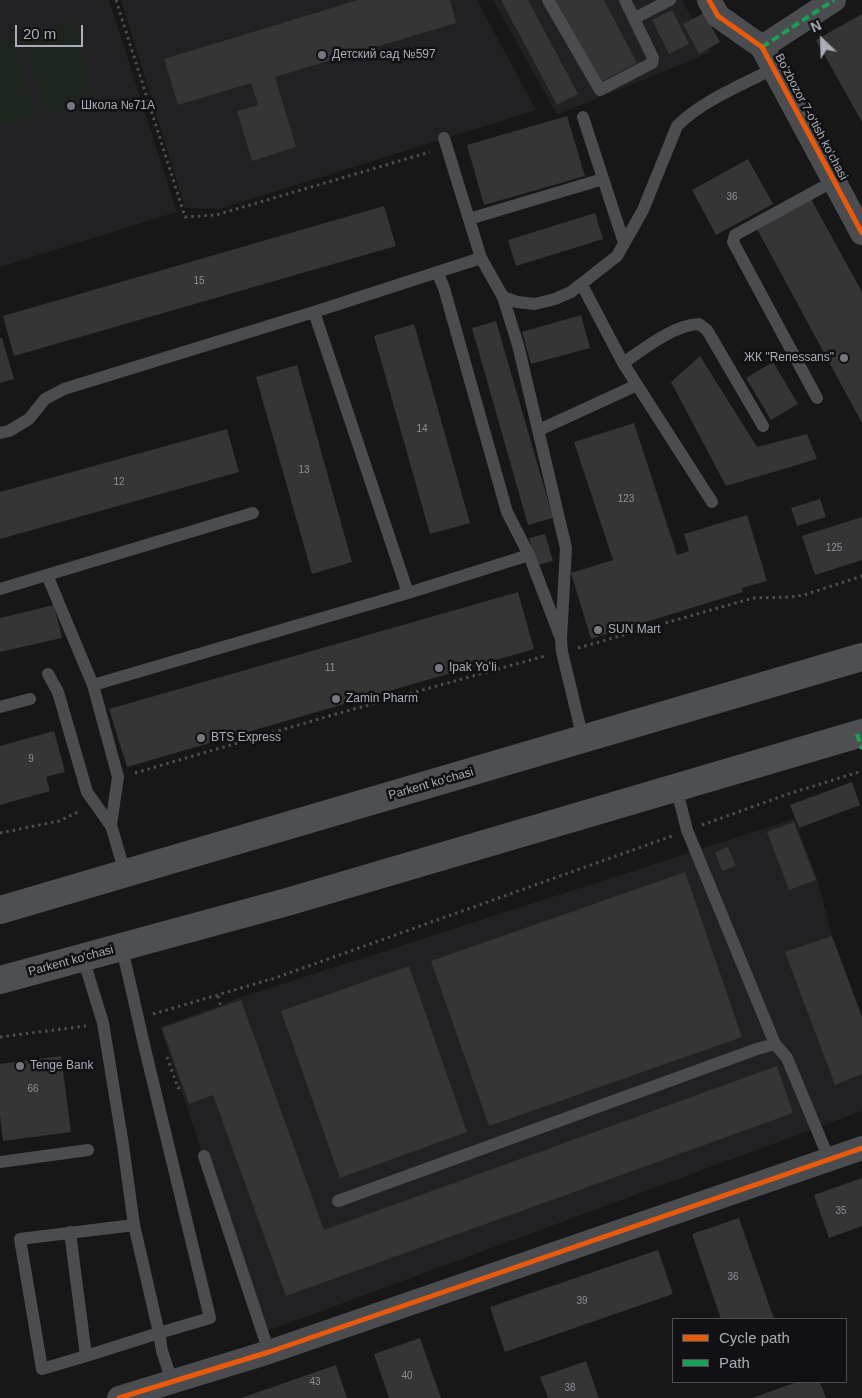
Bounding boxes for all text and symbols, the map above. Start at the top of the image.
scale bar [18,15,85,47]
north arrow [797,15,847,65]
text: N [808,17,824,36]
text: 20 m [23,25,56,42]
place label: Детский сад №597 [332,48,436,62]
marker: Детский сад №597 [316,49,328,61]
street label: Bo'zbozor 7-o'tish ko'chasi [772,51,850,183]
place label: Школа №71А [81,99,155,113]
marker: Школа №71А [65,100,77,112]
house number: 36 [726,191,738,203]
house number: 15 [193,275,205,287]
place label: ЖК "Renessans" [744,351,834,365]
marker: ЖК "Renessans" [838,352,850,364]
house number: 14 [416,423,428,435]
house number: 13 [298,464,310,476]
house number: 12 [113,476,125,488]
house number: 123 [618,493,634,505]
house number: 125 [826,542,842,554]
place label: SUN Mart [608,623,661,637]
marker: SUN Mart [592,624,604,636]
place label: Ipak Yoʻli [449,661,497,675]
house number: 11 [325,662,335,674]
marker: Ipak Yoʻli [433,662,445,674]
place label: Zamin Pharm [346,692,418,706]
marker: Zamin Pharm [330,693,342,705]
place label: BTS Express [211,731,281,745]
marker: BTS Express [195,732,207,744]
house number: 9 [28,753,34,765]
street label: Parkent ko'chasi [387,765,475,803]
street label: Parkent ko'chasi [27,943,115,979]
place label: Tenge Bank [30,1059,93,1073]
marker: Tenge Bank [14,1060,26,1072]
house number: 66 [27,1083,39,1095]
house number: 35 [835,1205,847,1217]
house number: 36 [727,1271,739,1283]
house number: 39 [576,1295,588,1307]
legend [672,1318,847,1383]
text: Cycle path [719,1329,790,1346]
text: Path [719,1354,750,1371]
house number: 40 [401,1370,413,1382]
house number: 43 [309,1376,321,1388]
house number: 38 [564,1382,576,1394]

